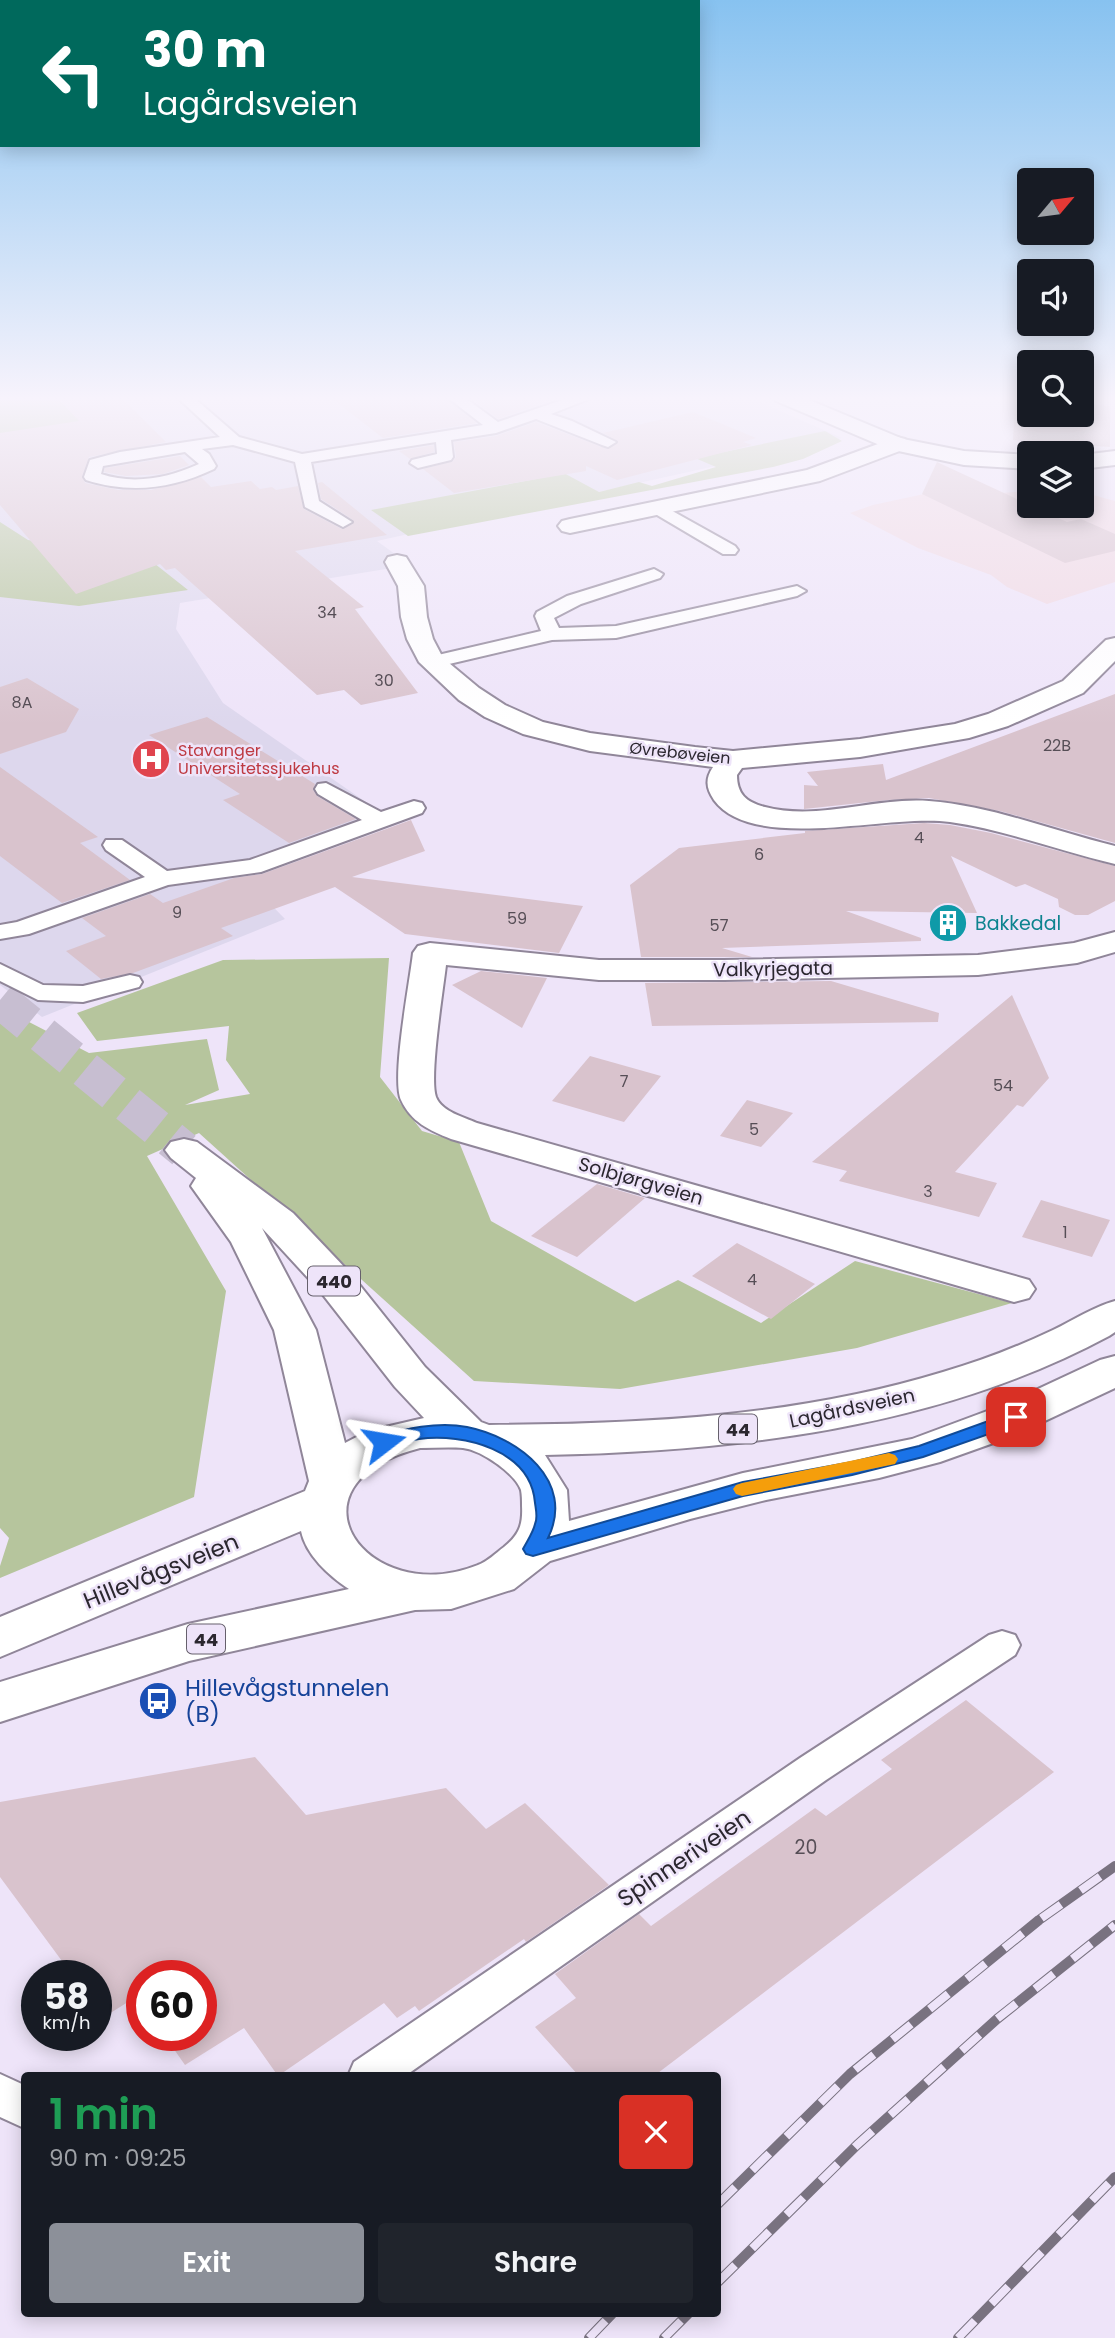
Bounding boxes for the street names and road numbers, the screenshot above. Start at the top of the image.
street label: Øvrebøveien [628,736,732,770]
street label: Valkyrjegata [713,954,833,984]
street label: Solbjørgveien [575,1150,707,1212]
road number: 440 [308,1266,360,1296]
street label: Lagårdsveien [787,1382,917,1434]
road number: 44 [719,1414,757,1444]
street label: Hillevågsveien [79,1525,243,1617]
road number: 44 [187,1624,225,1654]
street label: Spinneriveien [611,1802,757,1914]

